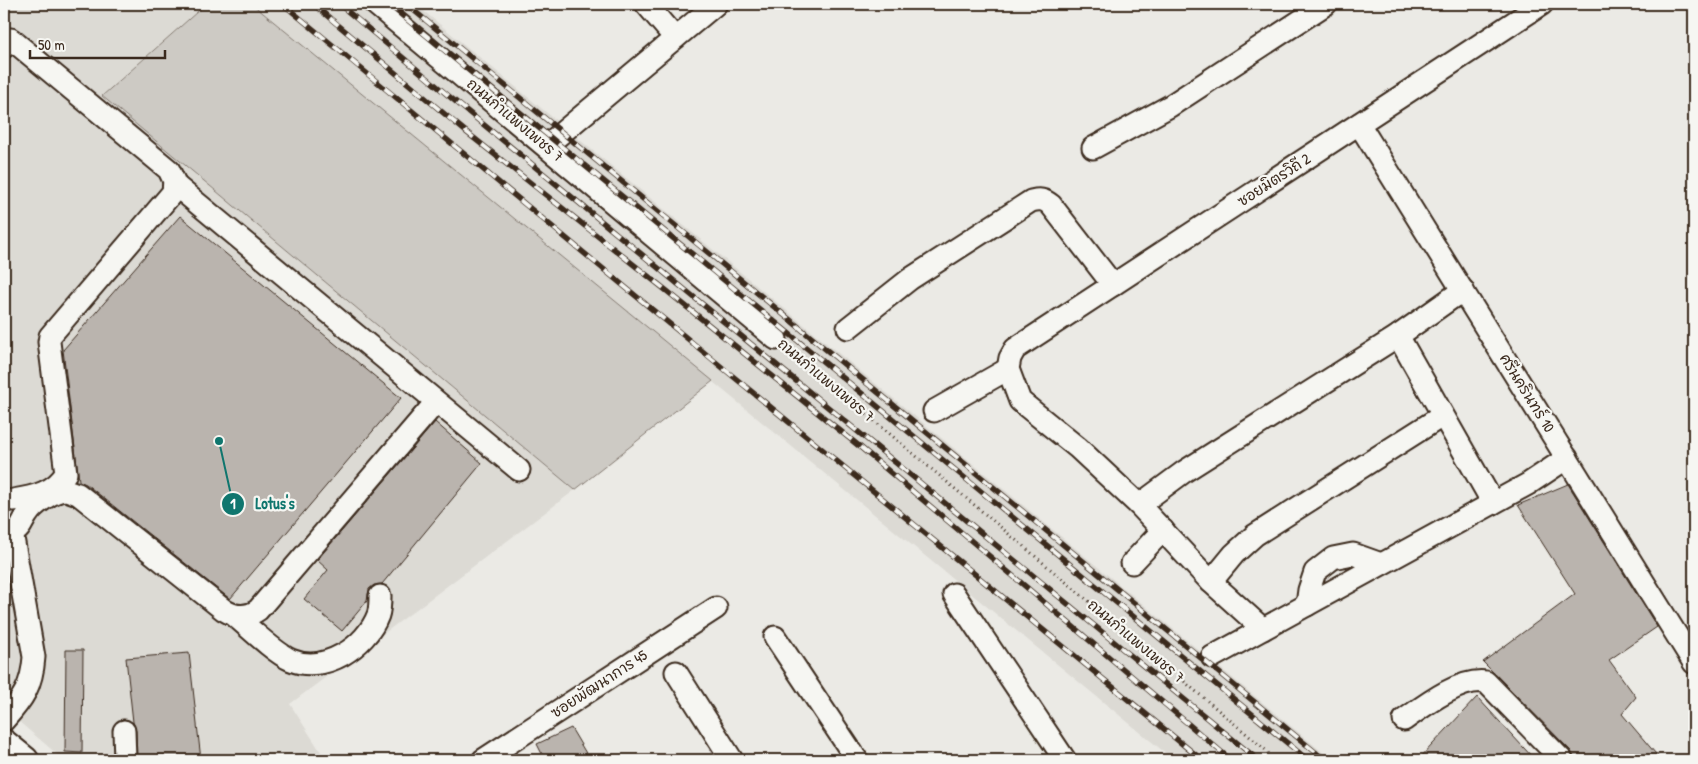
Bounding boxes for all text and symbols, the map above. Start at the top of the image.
scale bar [30,28,165,60]
text: 50 m [38,34,65,55]
street label: ถนนกำแพงเพชร 7 [462,73,568,166]
street label: ซอยมิตรวิถี 2 [1233,148,1314,211]
street label: ถนนกำแพงเพชร 7 [773,333,879,426]
street label: ศรีนครินทร์ 10 [1495,349,1560,436]
callout: Lotus's [220,488,305,519]
text: Lotus's [255,492,295,514]
text: 1 [230,493,236,514]
street label: ถนนกำแพงเพชร 7 [1083,594,1189,687]
street label: ซอยพัฒนาการ 45 [546,644,652,723]

